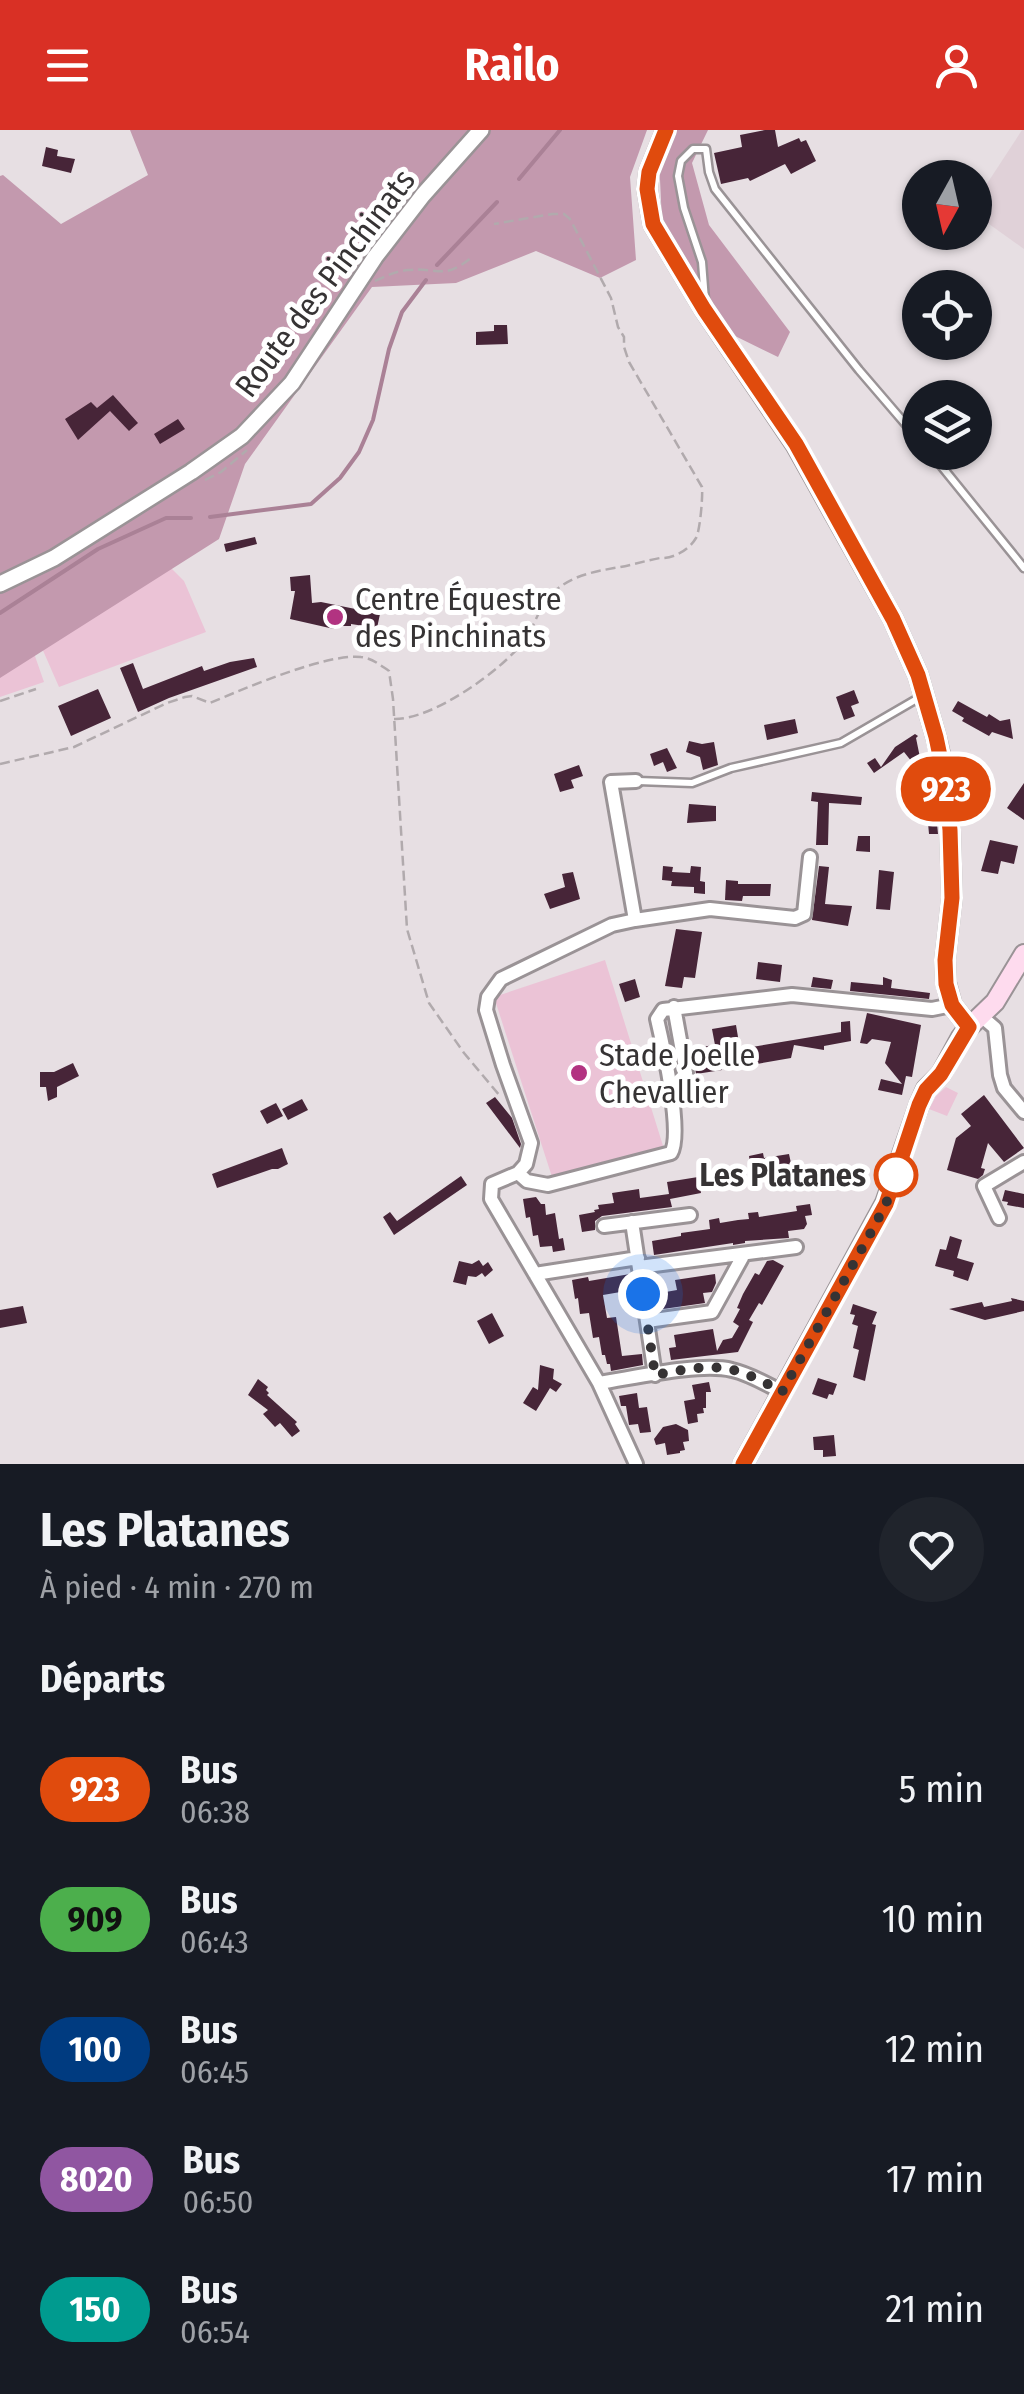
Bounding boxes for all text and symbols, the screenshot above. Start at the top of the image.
icon: menu [40,38,95,93]
text: Railo [465,38,559,92]
icon: person [929,38,984,93]
north arrow [902,160,992,250]
map controls [902,160,992,470]
street label: Route des Pinchinats [227,162,423,404]
button: locate [902,270,992,360]
button: layers [902,380,992,470]
place label: Centre Équestre des Pinchinats [355,580,562,655]
marker: Centre Équestre des Pinchinats [324,606,346,628]
line badge: 923 [888,756,1004,822]
text: 923 [921,768,971,810]
place label: Stade Joelle Chevallier [599,1036,755,1111]
marker: Stade Joelle Chevallier [568,1062,590,1084]
marker: Les Platanes [875,1154,917,1196]
place label: Les Platanes [699,1156,866,1194]
your location [618,1269,668,1319]
button: heart [879,1497,984,1602]
text: Les Platanes [40,1501,290,1559]
text: À pied · 4 min · 270 m [40,1568,314,1606]
text: Départs [40,1656,165,1702]
text: Bus [180,1747,238,1793]
text: 5 min [899,1766,984,1812]
text: 923 [70,1768,120,1810]
text: 06:38 [180,1793,250,1831]
text: Bus [180,1877,238,1923]
text: 10 min [882,1896,984,1942]
text: 909 [67,1898,123,1940]
text: 06:43 [180,1923,249,1961]
text: Bus [180,2007,238,2053]
text: 12 min [885,2026,984,2072]
text: 100 [68,2028,122,2070]
text: 06:45 [180,2053,249,2091]
text: Bus [183,2137,240,2183]
text: 17 min [886,2156,984,2202]
text: 8020 [60,2158,133,2200]
text: 06:50 [183,2183,253,2221]
text: Bus [180,2267,238,2313]
text: 21 min [886,2286,984,2332]
text: 150 [69,2288,121,2330]
text: 06:54 [180,2313,250,2351]

